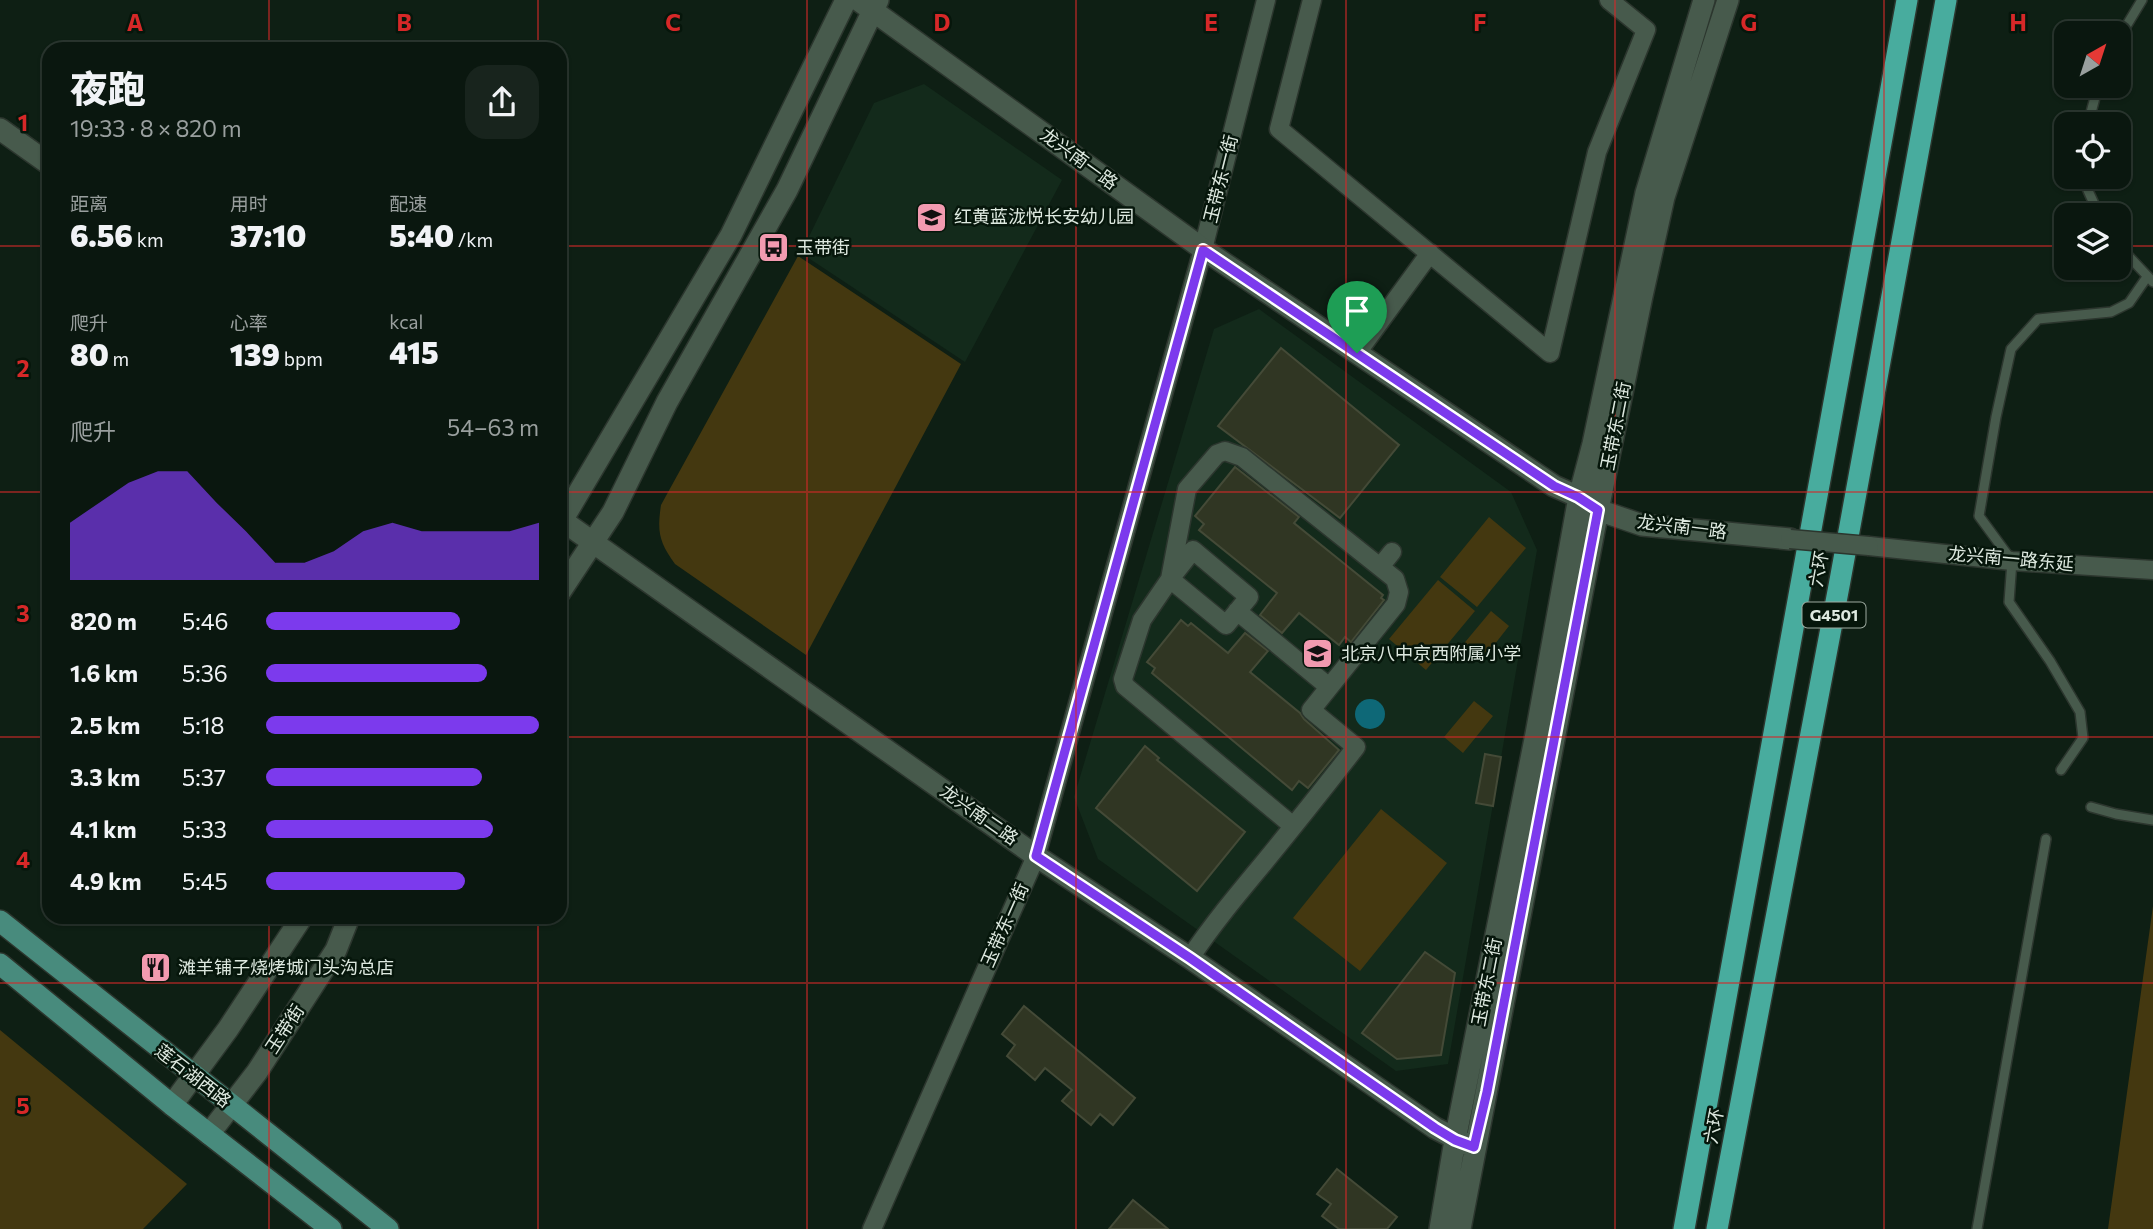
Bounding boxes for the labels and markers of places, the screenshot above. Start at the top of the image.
school or university icon: 红黄蓝泷悦长安幼儿园 [914,200,948,234]
place label: 红黄蓝泷悦长安幼儿园 [954,205,1134,227]
bus stop icon: 玉带街 [756,231,790,265]
place label: 玉带街 [796,236,850,258]
pin [1327,281,1387,353]
school or university icon: 北京八中京西附属小学 [1301,637,1335,671]
place label: 北京八中京西附属小学 [1341,642,1521,664]
restaurant icon: 滩羊铺子烧烤城门头沟总店 [138,951,172,985]
place label: 滩羊铺子烧烤城门头沟总店 [178,956,394,978]

